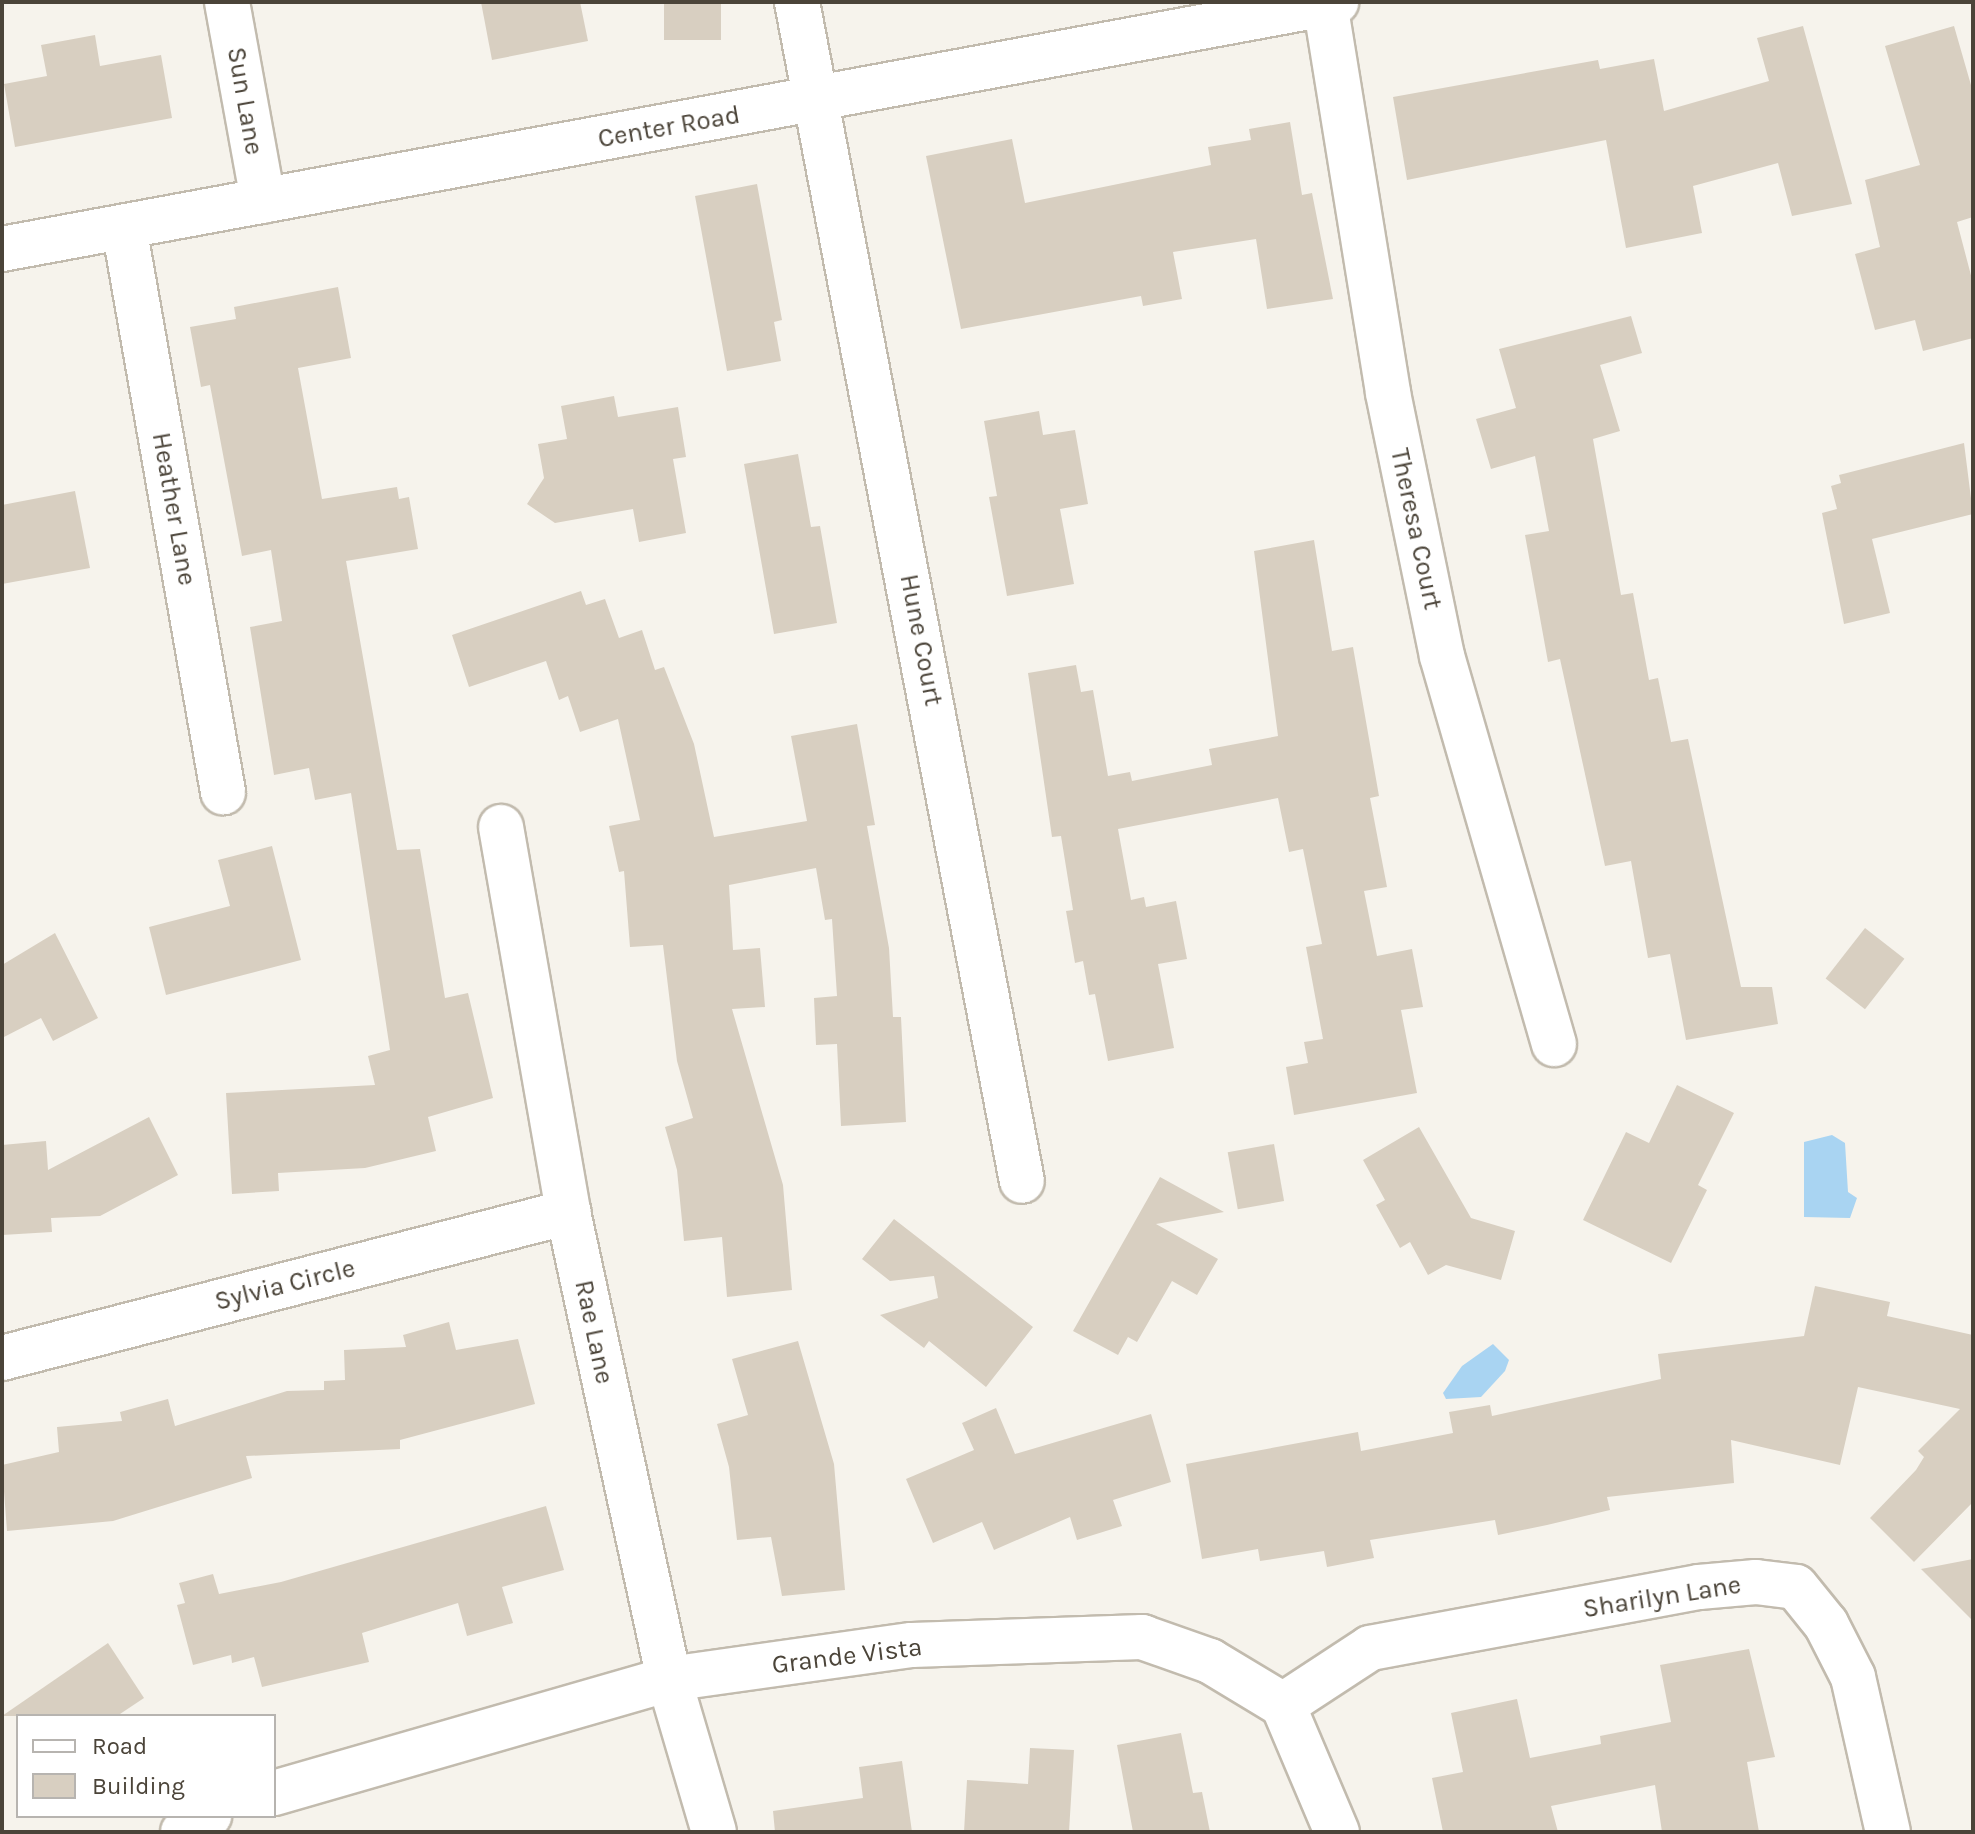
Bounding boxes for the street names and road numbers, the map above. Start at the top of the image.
street label: Sun Lane [220,45,270,157]
street label: Center Road [596,99,742,155]
street label: Heather Lane [145,430,203,588]
street label: Theresa Court [1384,446,1448,612]
street label: Hune Court [893,572,949,708]
street label: Sylvia Circle [212,1253,358,1317]
street label: Rae Lane [568,1277,620,1387]
street label: Sharilyn Lane [1581,1569,1743,1625]
street label: Grande Vista [770,1631,924,1681]

